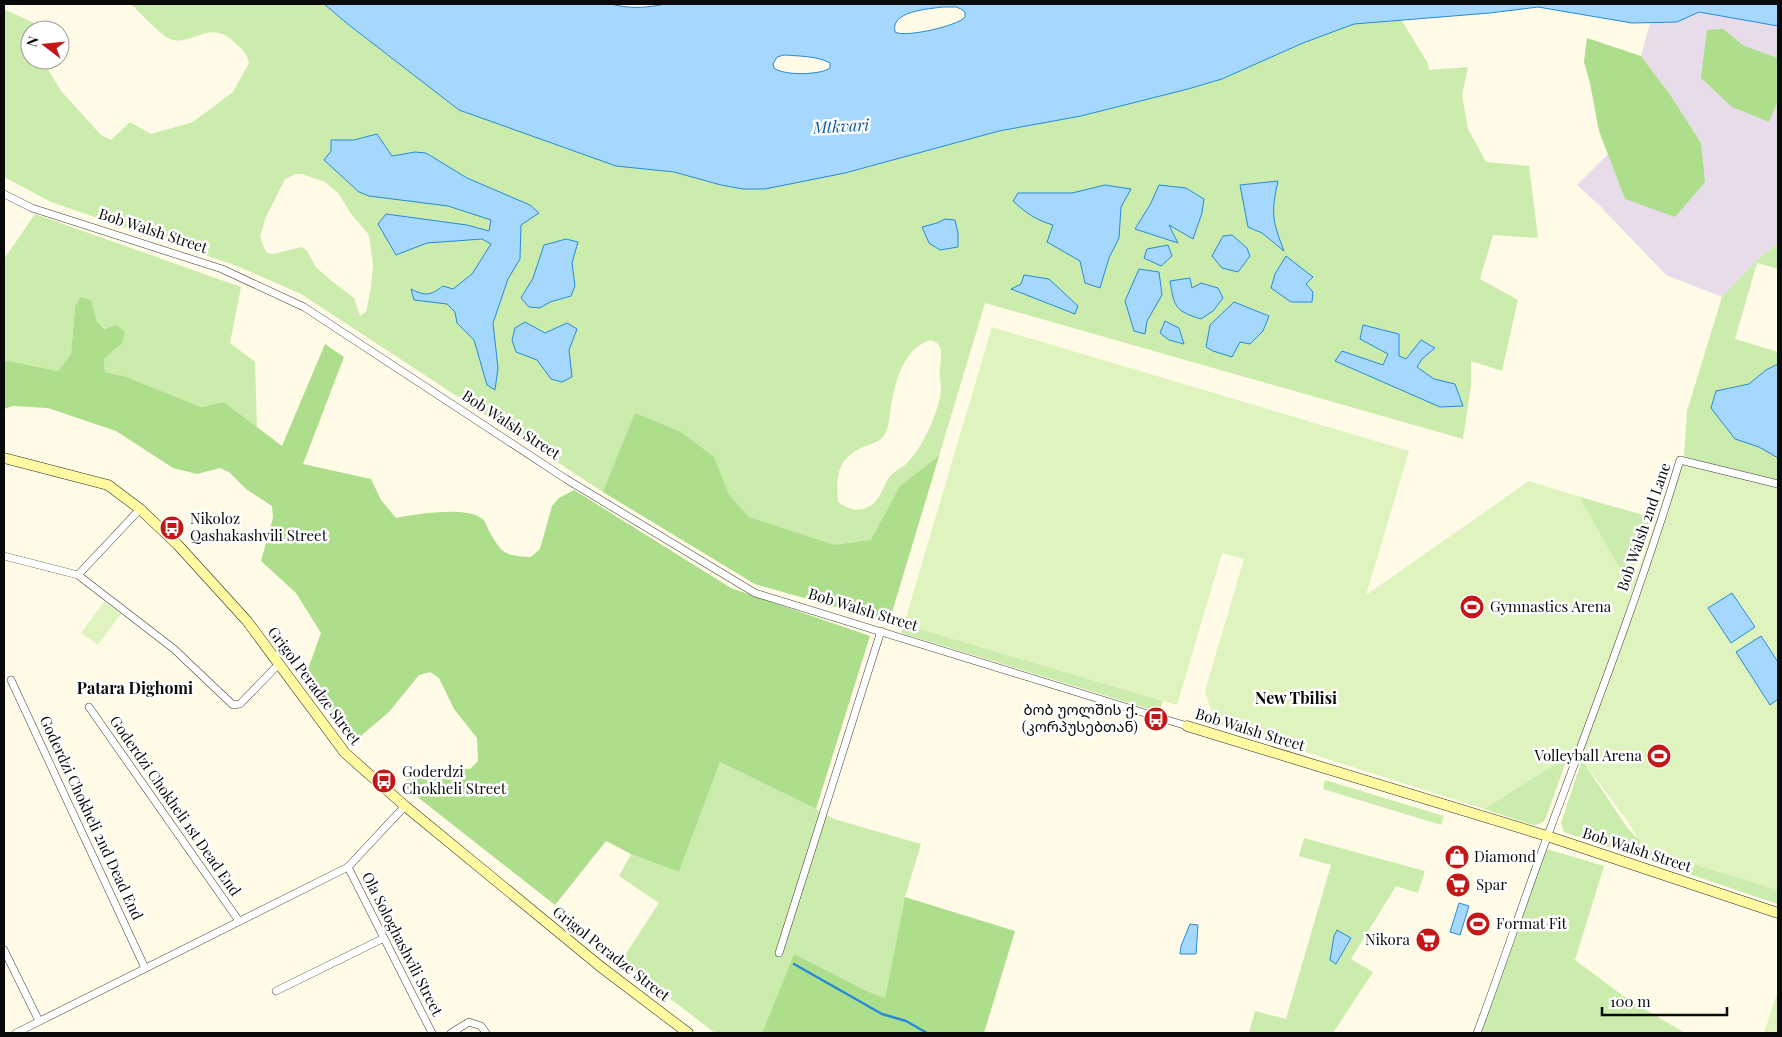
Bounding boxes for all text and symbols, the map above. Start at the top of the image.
north arrow [20,20,70,70]
text: N [21,34,43,49]
water label: Mtkvari [812,113,871,138]
street label: Bob Walsh Street [96,203,211,257]
street label: Bob Walsh Street [459,385,565,464]
street label: Bob Walsh 2nd Lane [1612,460,1674,594]
place label: Nikoloz Qashakashvili Street [190,508,328,545]
bus stop icon: Nikoloz Qashakashvili Street [159,515,185,541]
street label: Bob Walsh Street [806,583,921,635]
sports icon: Gymnastics Arena [1459,594,1485,620]
place label: Gymnastics Arena [1490,596,1612,616]
street label: Grigol Peradze Street [264,622,366,749]
district label: Patara Dighomi [77,677,193,698]
district label: New Tbilisi [1255,687,1337,708]
place label: ბობ უოლშის ქ. (კორპუსებთან) [1022,699,1138,736]
street label: Bob Walsh Street [1193,703,1308,755]
bus stop icon: ბობ უოლშის ქ. (კორპუსებთან) [1143,706,1169,732]
street label: Goderdzi Chokheli 1st Dead End [106,711,246,900]
street label: Goderdzi Chokheli 2nd Dead End [36,712,148,923]
sports icon: Volleyball Arena [1646,743,1672,769]
place label: Volleyball Arena [1533,745,1643,765]
place label: Goderdzi Chokheli Street [402,761,507,798]
bus stop icon: Goderdzi Chokheli Street [371,768,397,794]
street label: Bob Walsh Street [1580,822,1695,876]
shop icon: Diamond [1444,844,1470,870]
place label: Diamond [1474,846,1536,866]
street label: Ola Sologhashvili Street [358,868,448,1019]
supermarket icon: Spar [1445,872,1471,898]
place label: Spar [1476,874,1507,894]
street label: Grigol Peradze Street [549,901,675,1006]
sports icon: Format Fit [1465,911,1491,937]
place label: Format Fit [1496,913,1568,933]
supermarket icon: Nikora [1415,927,1441,953]
place label: Nikora [1365,929,1411,949]
scale bar [1602,984,1727,1016]
text: 100 m [1610,991,1651,1011]

